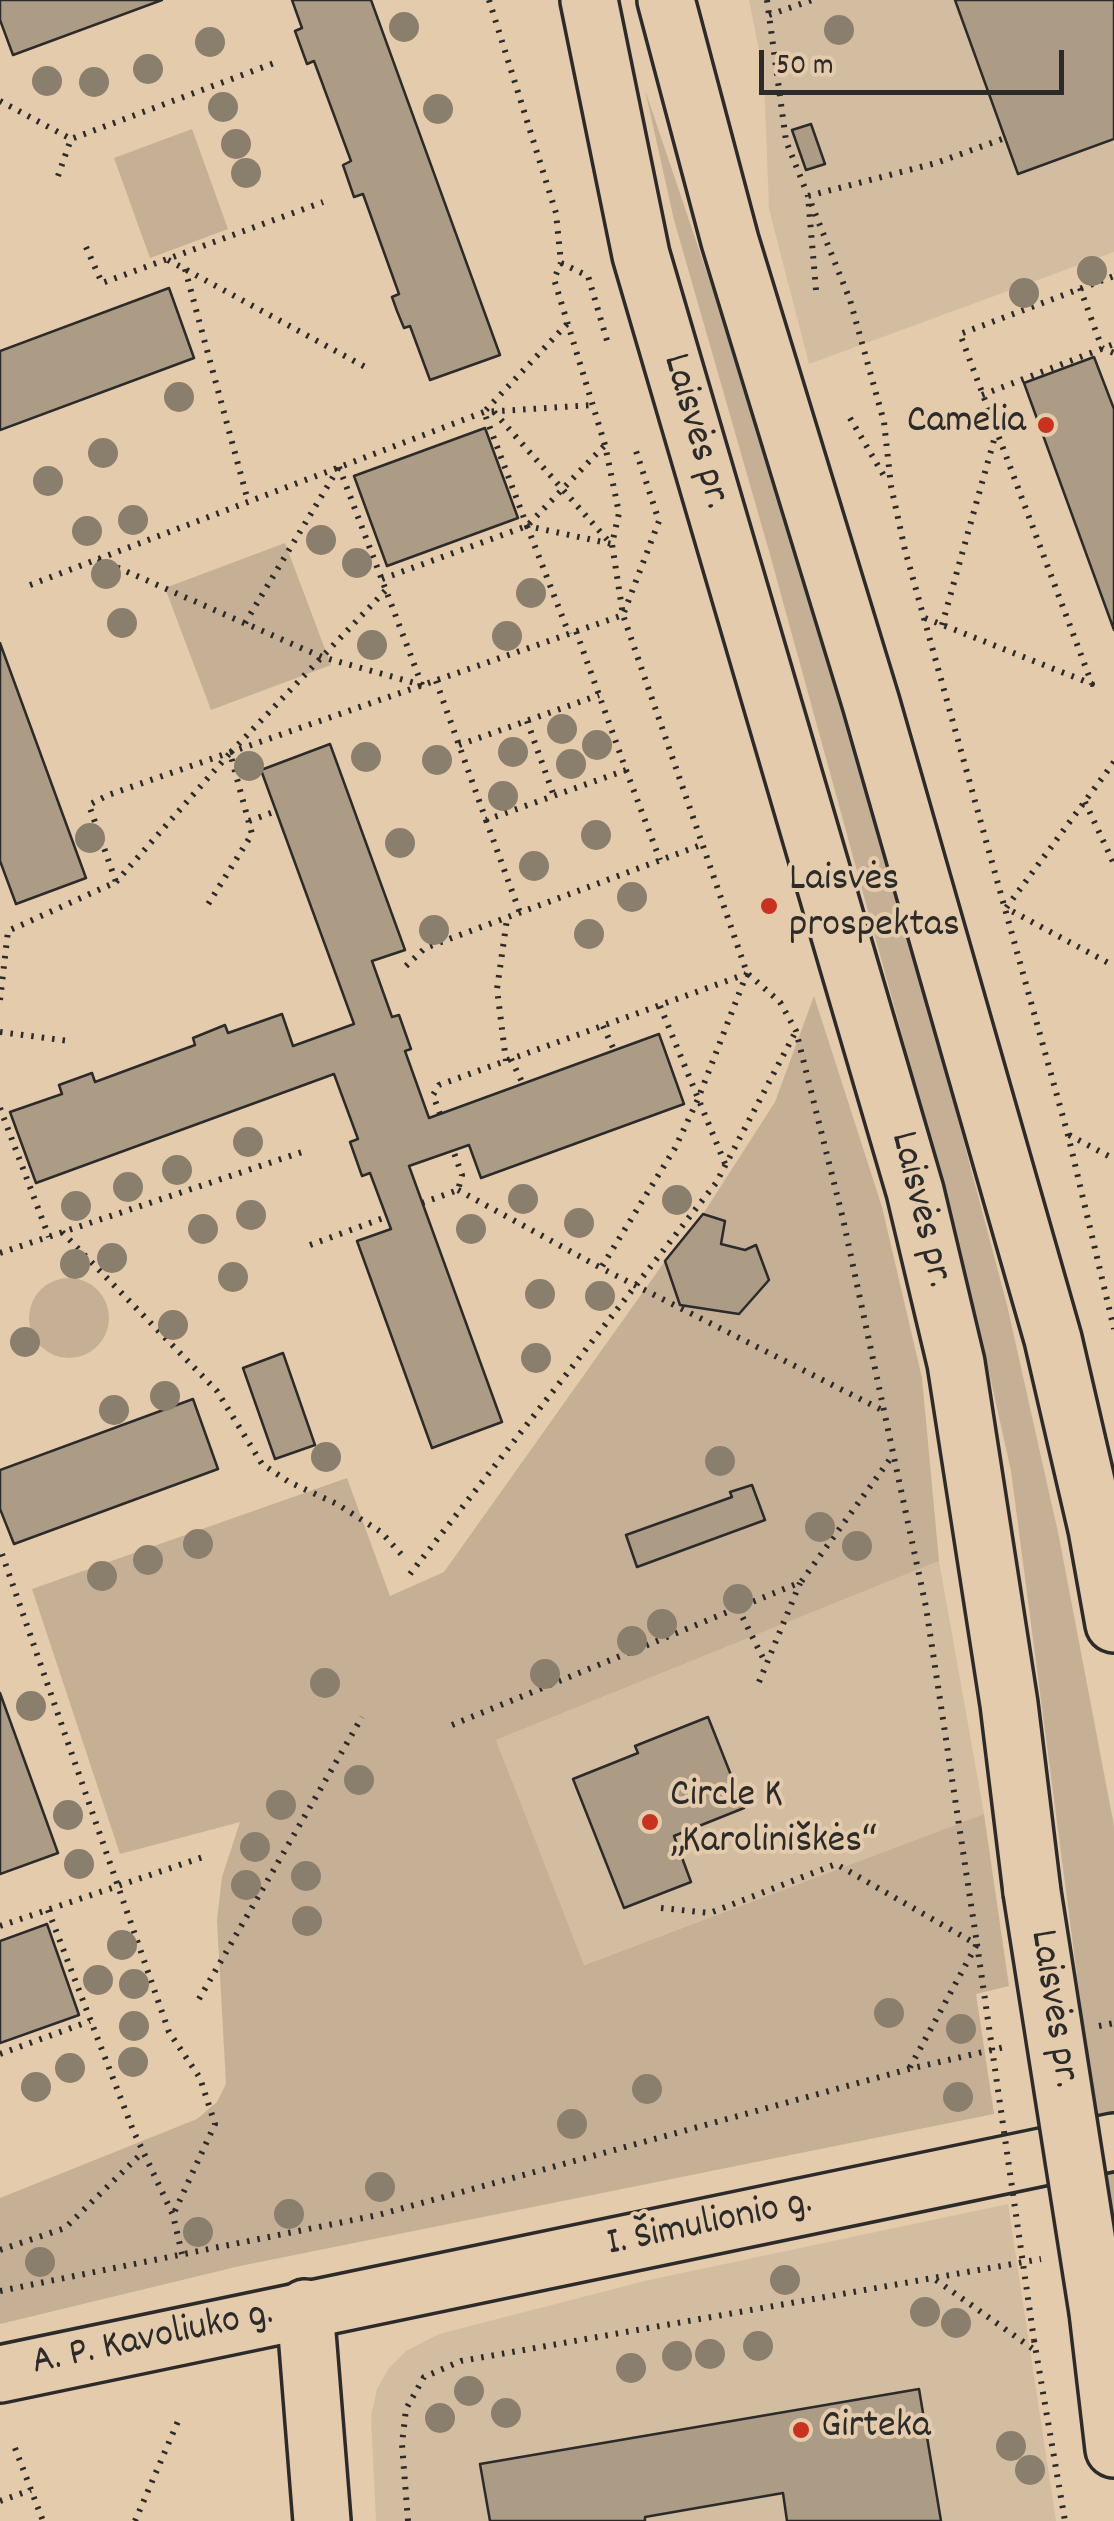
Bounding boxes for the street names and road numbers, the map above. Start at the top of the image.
street label: Laisvės pr. [648,349,738,515]
street label: Laisvės pr. [875,1127,961,1293]
street label: Laisvės pr. [1015,1927,1087,2091]
street label: I. Šimulionio g. [603,2181,817,2271]
street label: A. P. Kavoliuko g. [28,2292,278,2390]

